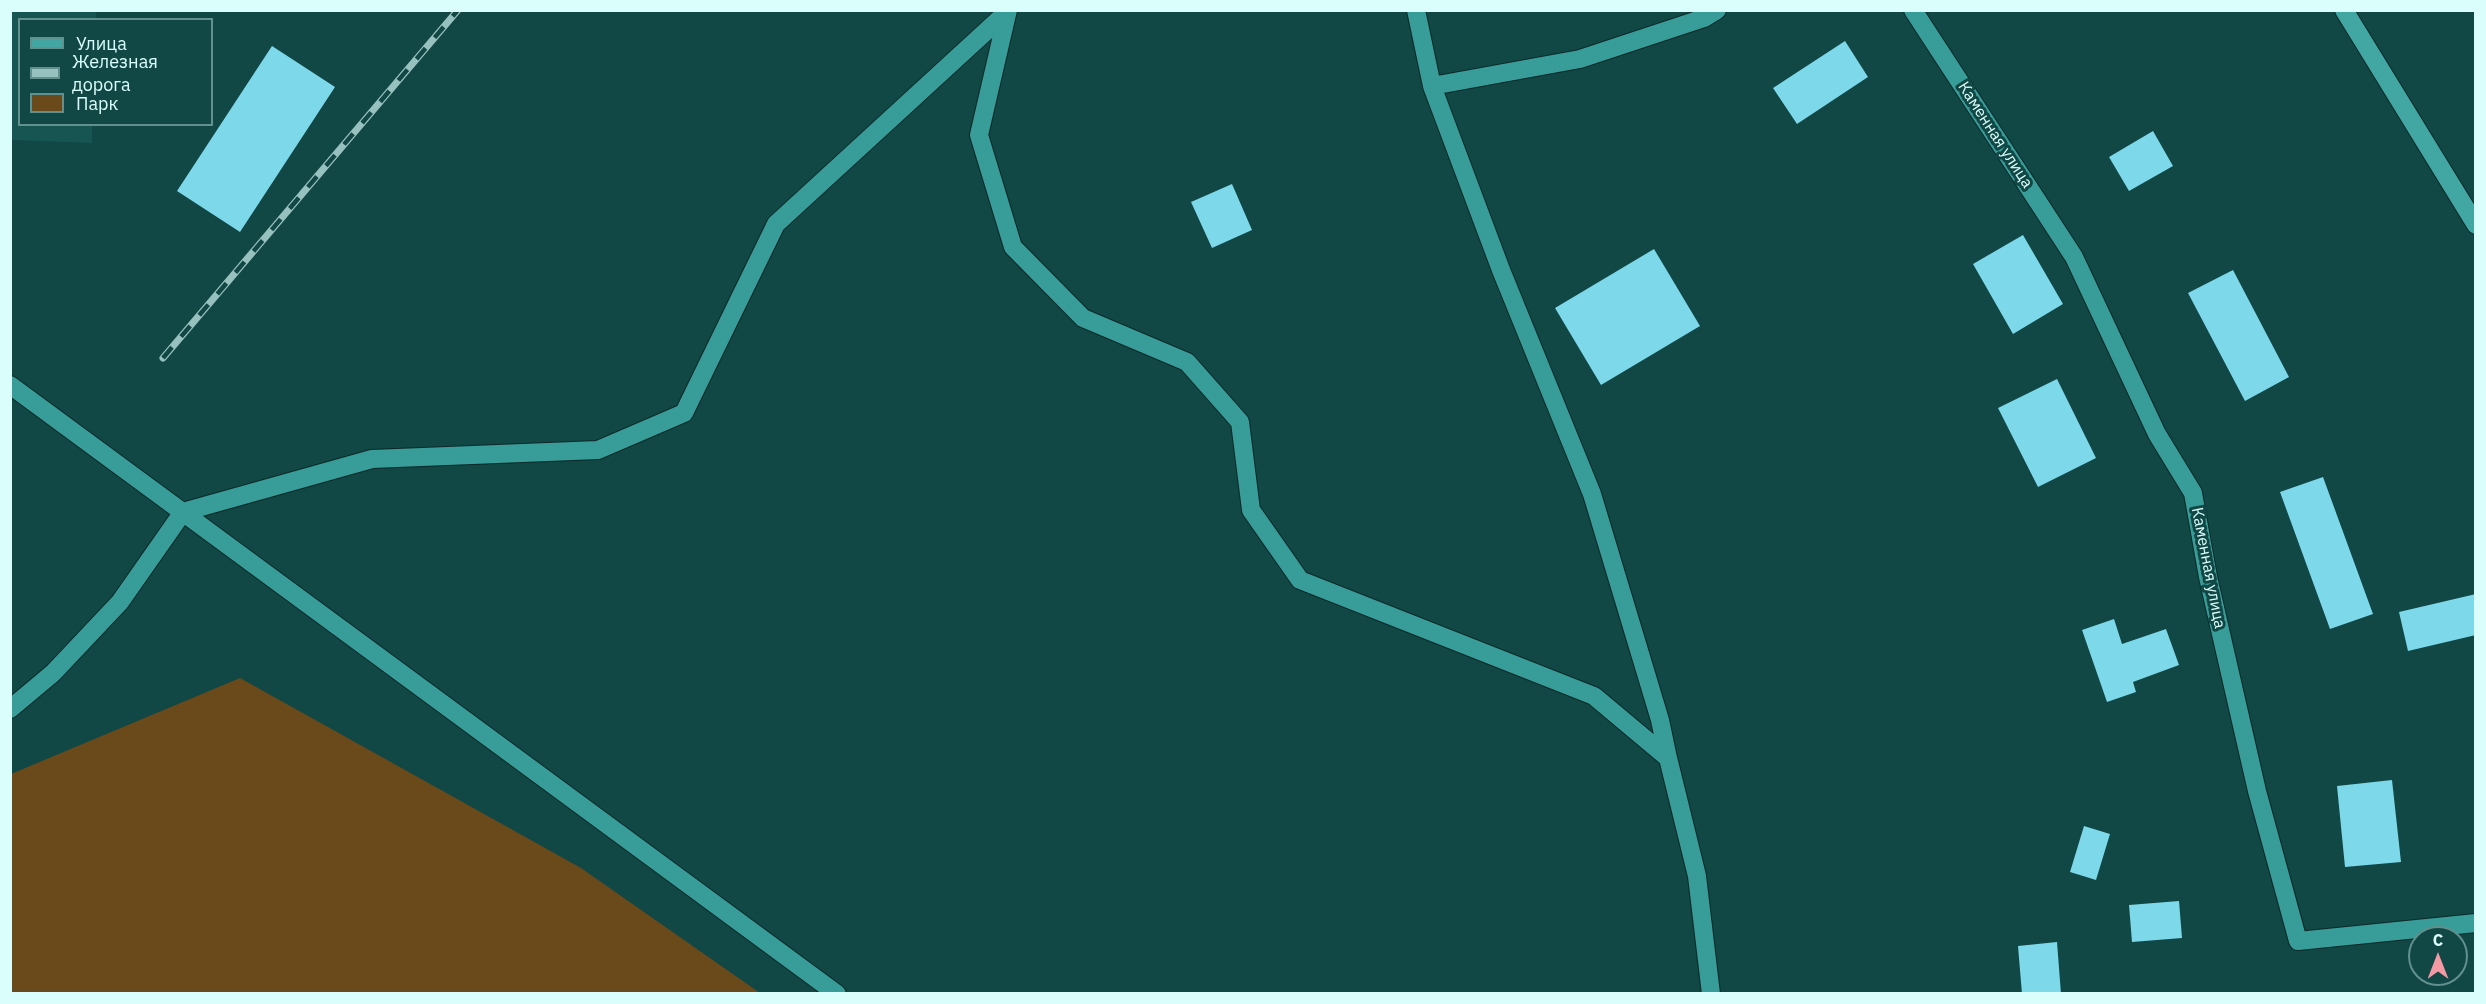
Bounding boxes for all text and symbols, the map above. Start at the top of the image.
legend [18,18,213,126]
text: Улица [76,32,127,55]
text: Железная дорога [72,50,158,96]
street label: Каменная улица [1953,78,2037,192]
text: Парк [76,92,118,115]
street label: Каменная улица [2187,506,2229,630]
north arrow [2408,926,2468,986]
text: С [2433,930,2443,950]

